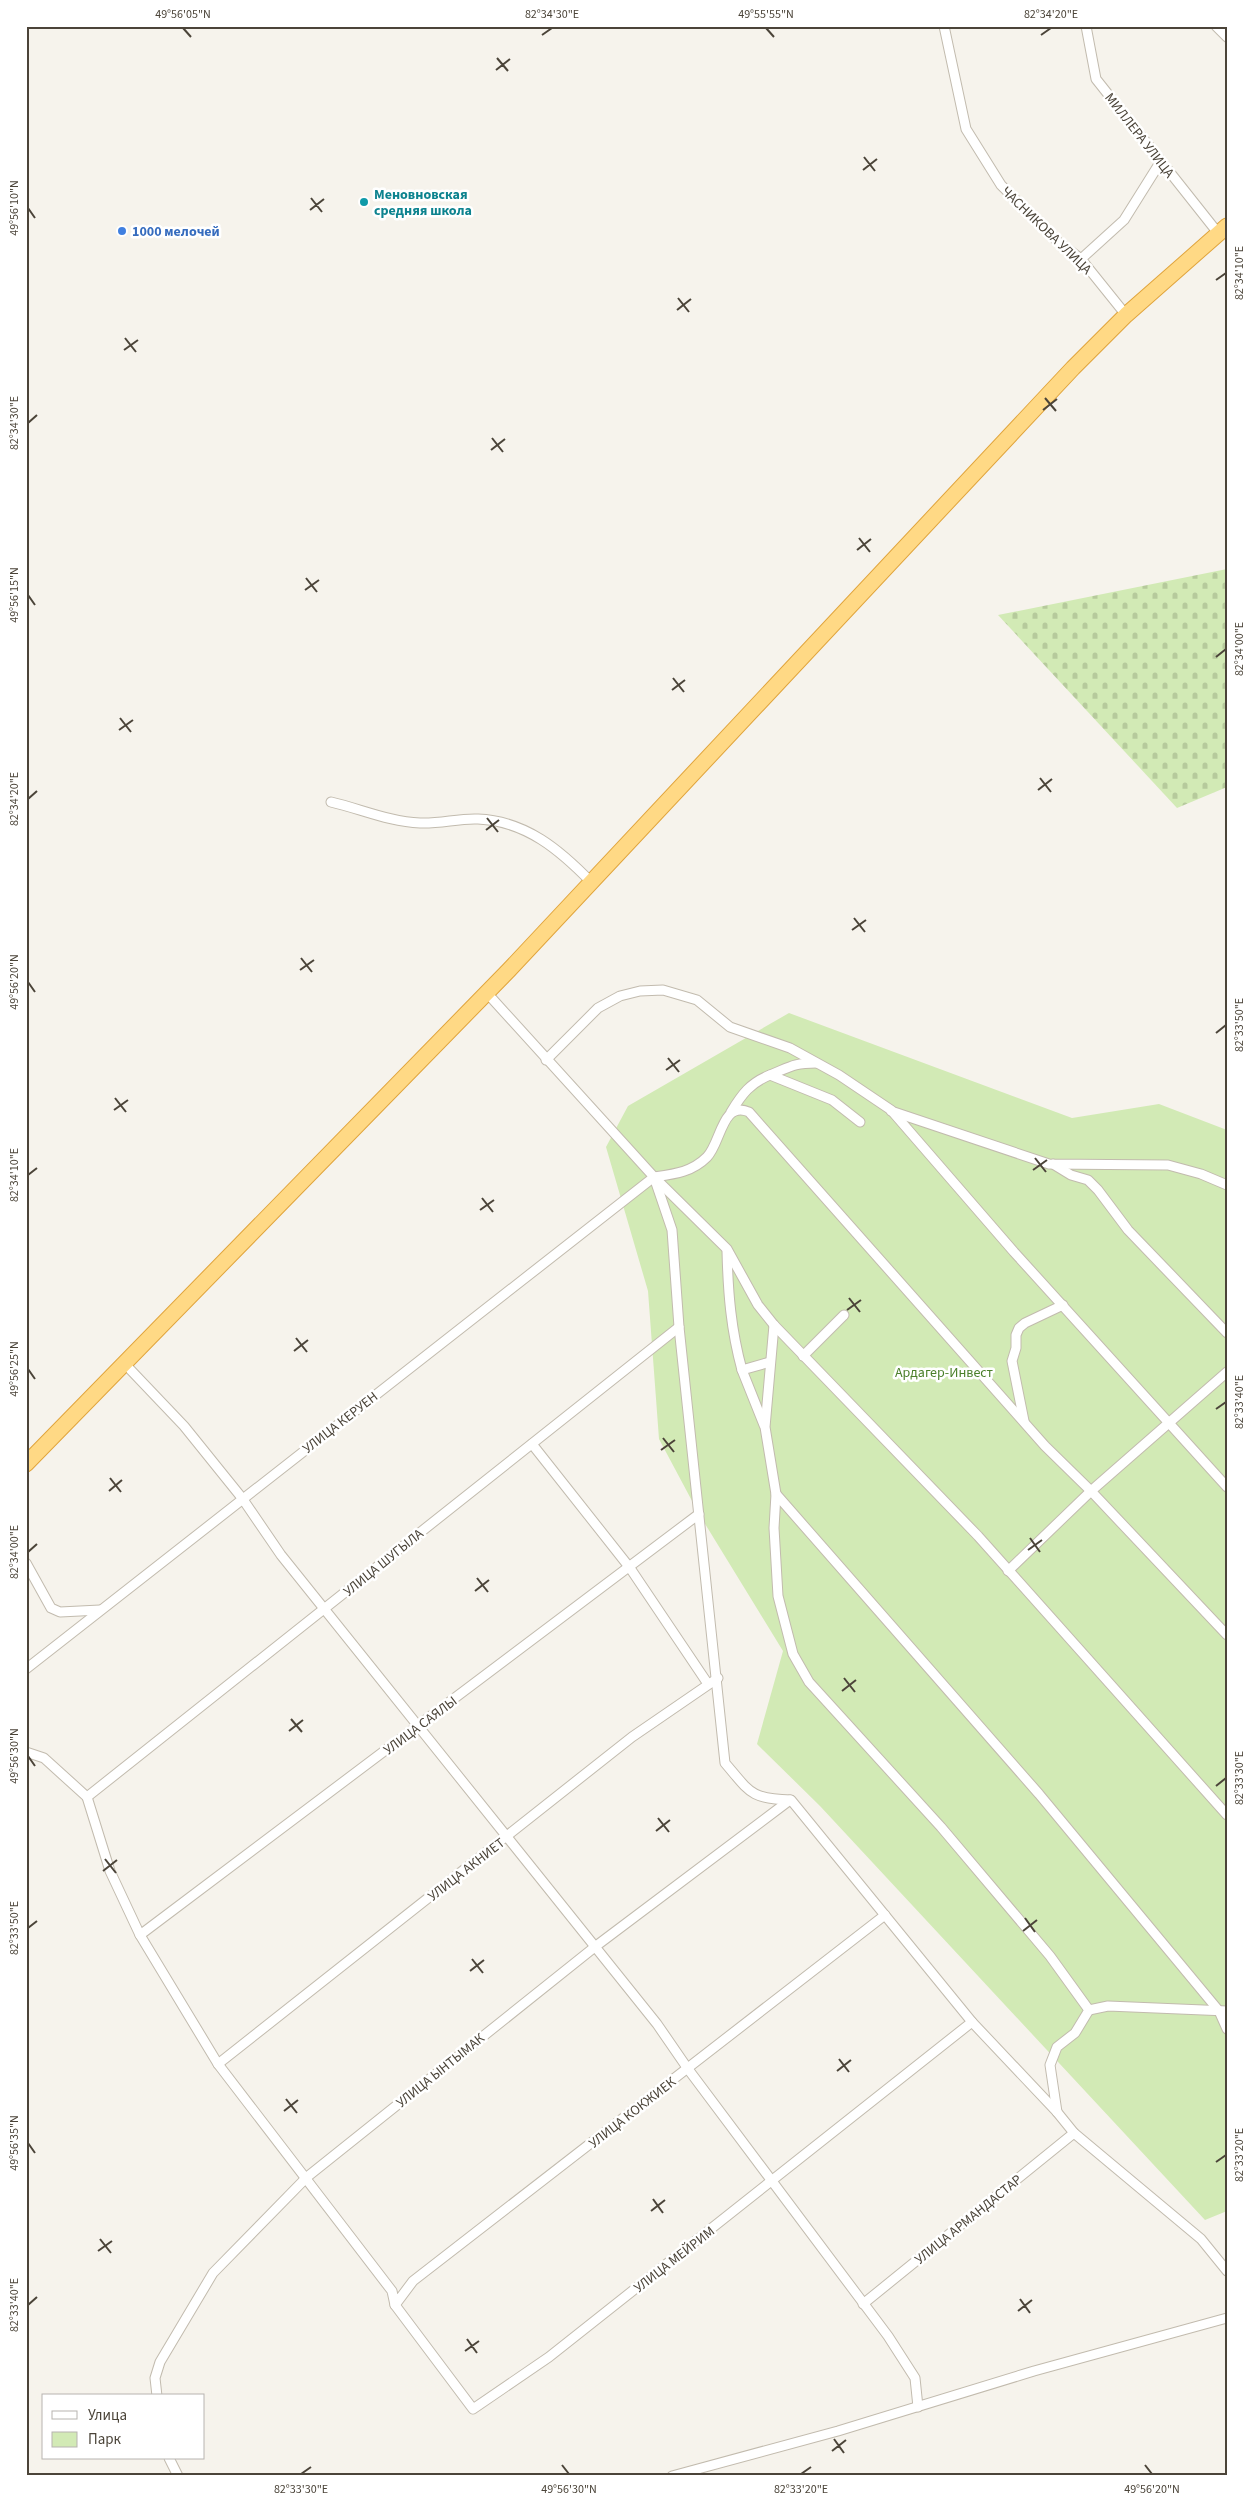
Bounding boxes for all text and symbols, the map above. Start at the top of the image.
text: 49°56'05"N [155,6,211,23]
text: 82°34'30"E [525,6,579,23]
text: 49°55'55"N [738,6,794,23]
text: 82°34'20"E [1024,6,1078,23]
street label: МИЛЛЕРА УЛИЦА [1100,89,1179,183]
text: 49°56'10"N [6,180,23,236]
street label: ЧАСНИКОВА УЛИЦА [997,182,1096,280]
place label: Меновновская средняя школа [374,185,472,221]
marker: Меновновская средняя школа [358,196,370,208]
place label: 1000 мелочей [132,222,220,242]
marker: 1000 мелочей [116,225,128,237]
text: 82°34'10"E [1231,246,1248,300]
text: 82°34'30"E [6,396,23,450]
text: 49°56'15"N [6,567,23,623]
text: 82°34'00"E [1231,622,1248,676]
text: 82°34'20"E [6,772,23,826]
text: 49°56'20"N [6,954,23,1010]
text: 82°33'50"E [1231,998,1248,1052]
text: 82°34'10"E [6,1148,23,1202]
text: 49°56'25"N [6,1341,23,1397]
park label: Ардагер-Инвест [895,1363,994,1383]
text: 82°33'40"E [1231,1375,1248,1429]
street label: УЛИЦА КЕРУЕН [299,1387,383,1459]
street label: УЛИЦА ШУГЫЛА [339,1524,428,1601]
text: 82°34'00"E [6,1525,23,1579]
street label: УЛИЦА САЯЛЫ [380,1691,462,1760]
text: 49°56'30"N [6,1728,23,1784]
text: 82°33'30"E [1231,1751,1248,1805]
street label: УЛИЦА АКНИЕТ [424,1833,510,1906]
text: 82°33'50"E [6,1901,23,1955]
street label: УЛИЦА ЫНТЫМАК [392,2028,490,2113]
street label: УЛИЦА КОКЖИЕК [585,2072,681,2153]
text: 49°56'35"N [6,2115,23,2171]
text: 82°33'20"E [1231,2128,1248,2182]
street label: УЛИЦА АРМАНДАСТАР [911,2170,1027,2269]
street label: УЛИЦА МЕЙРИМ [630,2222,719,2298]
text: 82°33'40"E [6,2278,23,2332]
legend [42,2394,205,2460]
text: Улица [88,2405,127,2426]
text: Парк [88,2429,122,2450]
text: 82°33'30"E [274,2481,328,2498]
text: 49°56'30"N [541,2481,597,2498]
text: 82°33'20"E [774,2481,828,2498]
text: 49°56'20"N [1124,2481,1180,2498]

